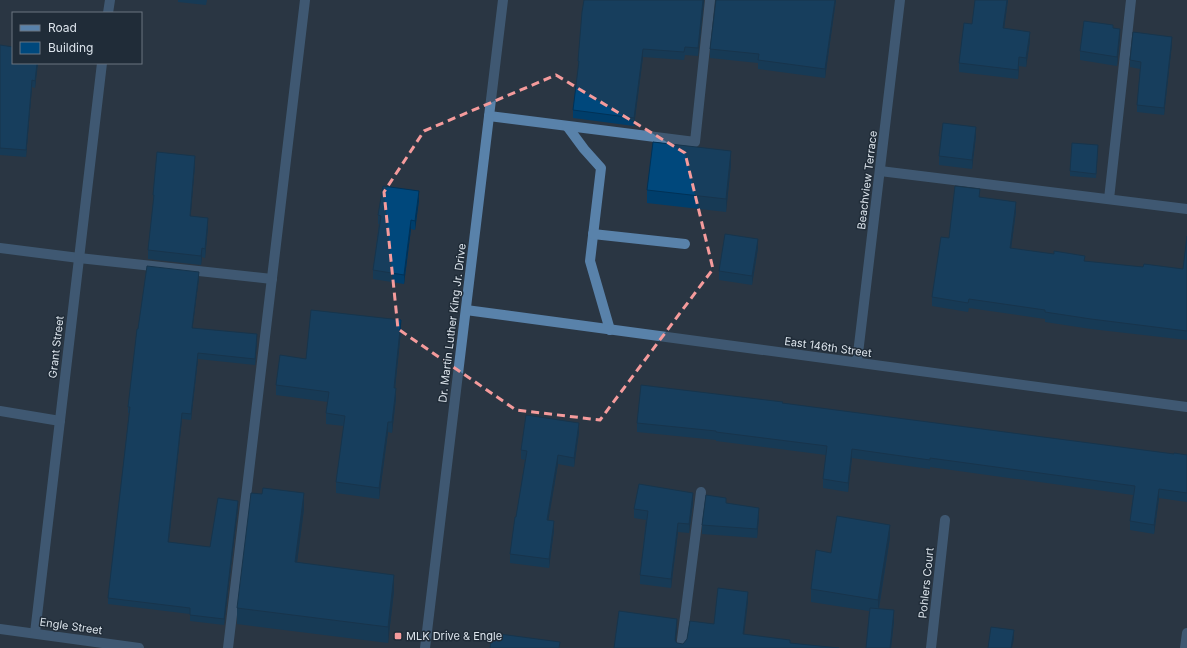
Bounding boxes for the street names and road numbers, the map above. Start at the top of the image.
street label: Beachview Terrace [854,130,880,230]
street label: Dr. Martin Luther King Jr. Drive [435,243,469,403]
street label: Grant Street [45,315,67,379]
street label: East 146th Street [783,334,873,360]
street label: Pohlers Court [915,546,937,619]
street label: Engle Street [39,615,104,637]

